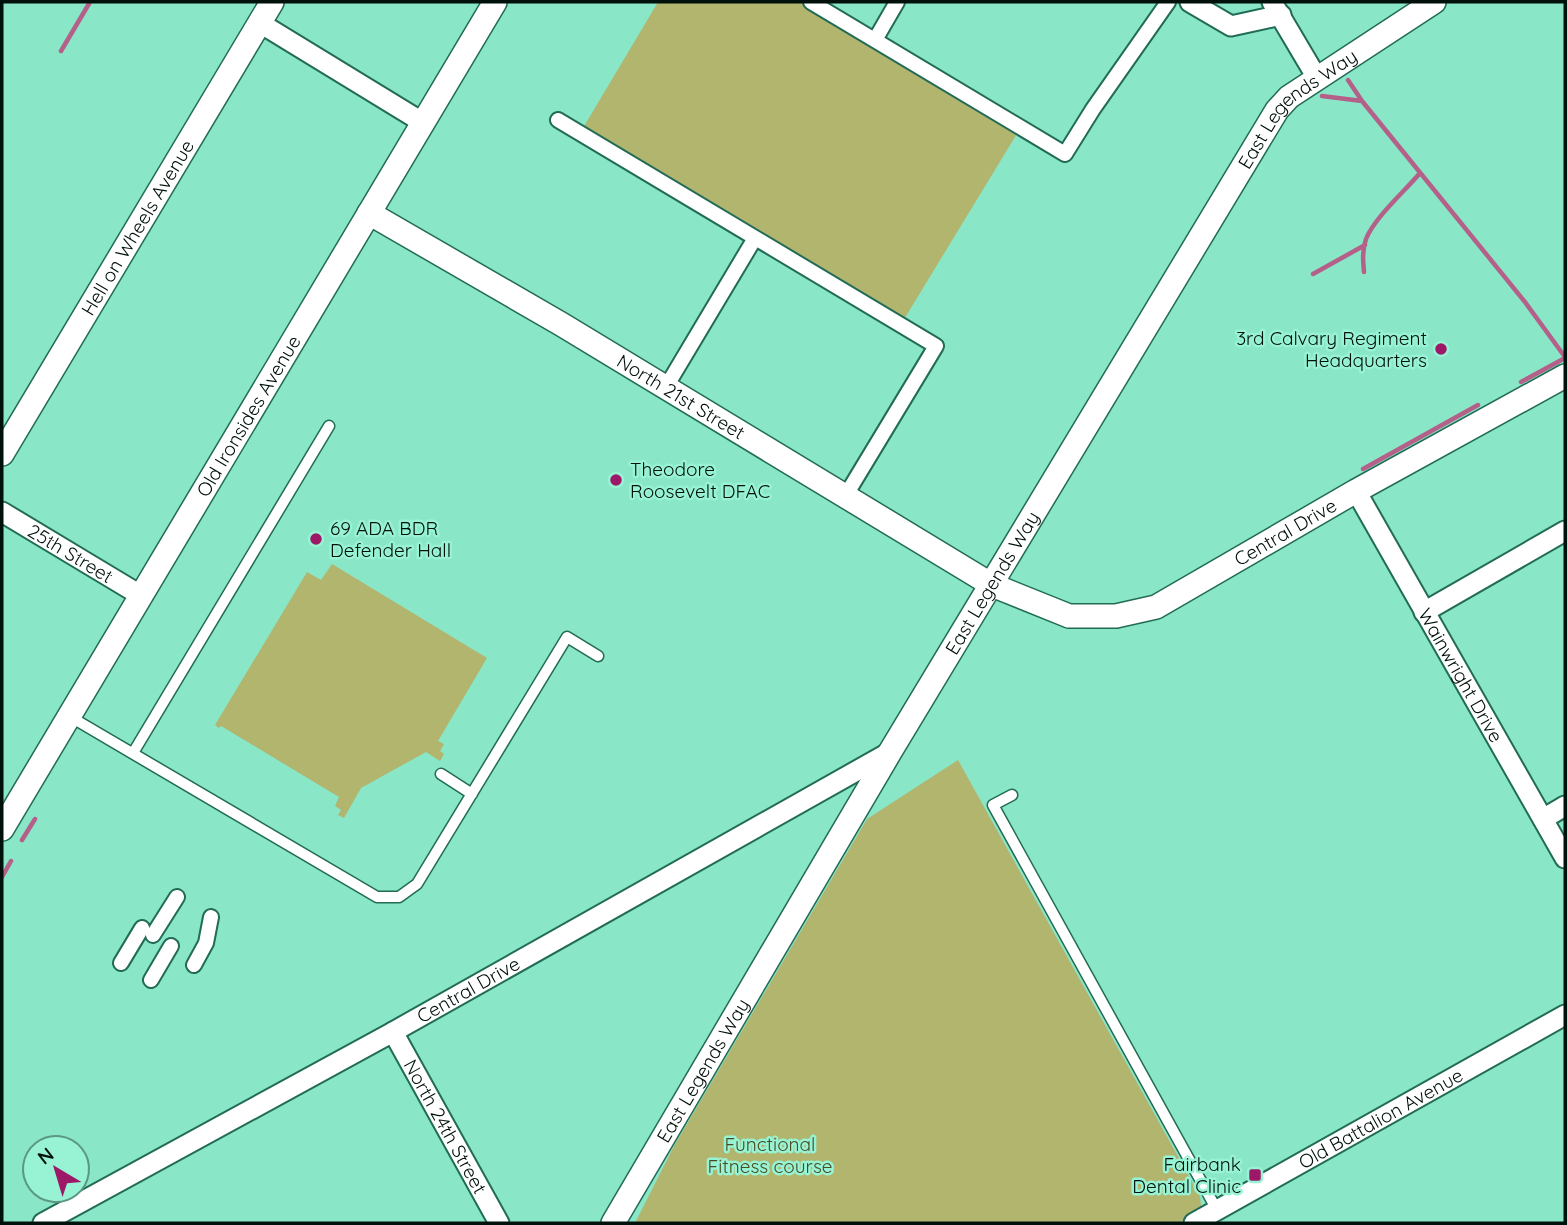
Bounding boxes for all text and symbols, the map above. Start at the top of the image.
street label: East Legends Way [1232,44,1361,173]
street label: Hell on Wheels Avenue [76,135,199,319]
place label: 3rd Calvary Regiment Headquarters [1236,326,1427,372]
street label: Old Ironsides Avenue [191,331,306,501]
marker: 3rd Calvary Regiment Headquarters [1433,341,1449,357]
street label: North 21st Street [613,349,749,445]
place label: Theodore Roosevelt DFAC [630,457,770,503]
marker: Theodore Roosevelt DFAC [608,472,624,488]
street label: Central Drive [1230,493,1341,571]
street label: East Legends Way [940,507,1044,659]
place label: 69 ADA BDR Defender Hall [330,516,451,562]
street label: 25th Street [24,518,118,588]
marker: 69 ADA BDR Defender Hall [308,531,324,547]
street label: Wainwright Drive [1413,604,1509,747]
street label: Central Drive [412,951,524,1028]
street label: East Legends Way [651,994,754,1147]
street label: North 24th Street [399,1055,492,1198]
street label: Old Battalion Avenue [1294,1063,1467,1174]
park label: Functional Fitness course [707,1132,833,1178]
north arrow [21,1134,91,1204]
text: N [33,1142,58,1169]
place label: Fairbank Dental Clinic [1132,1152,1241,1198]
marker: Fairbank Dental Clinic [1247,1167,1263,1183]

